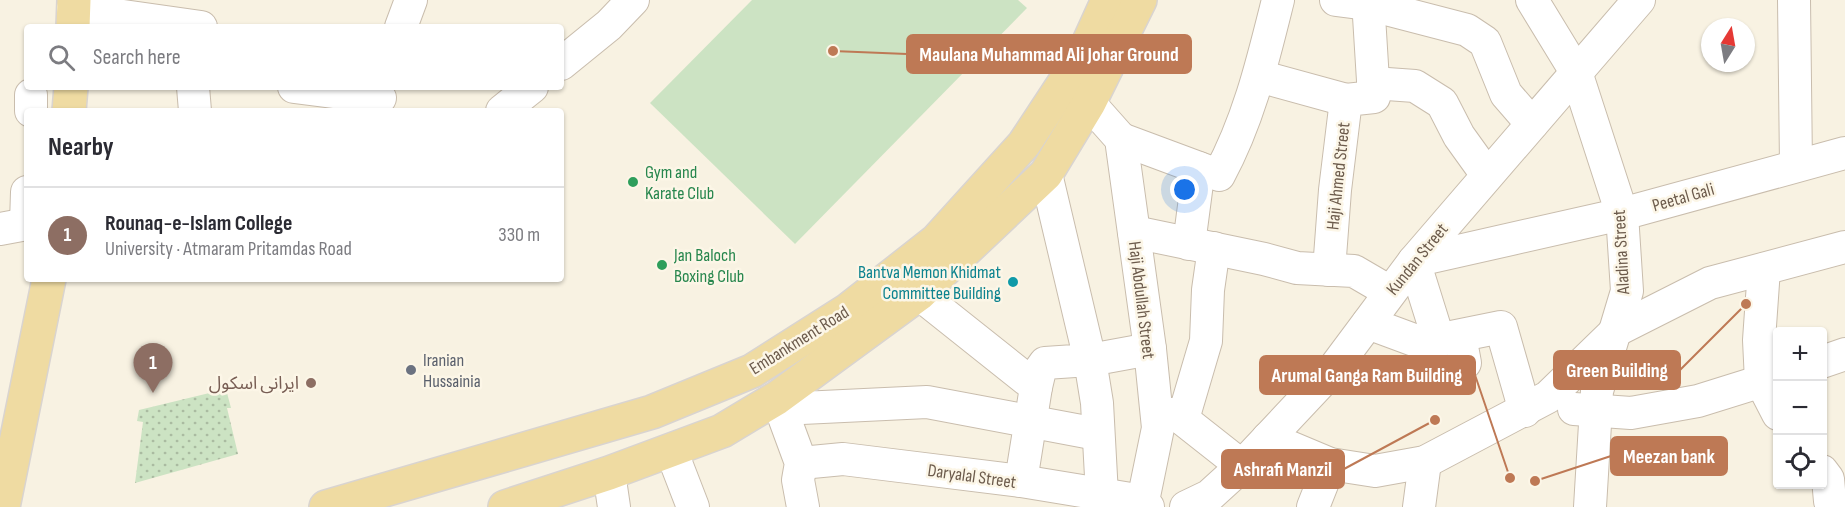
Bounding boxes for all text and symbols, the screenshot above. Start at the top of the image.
north arrow [1701,18,1755,72]
search box [24,24,564,90]
callout: Maulana Muhammad Ali Johar Ground [907,35,1191,73]
icon: search [45,41,78,74]
text: Maulana Muhammad Ali Johar Ground [919,43,1179,67]
text: Search here [93,44,180,71]
street label: Haji Ahmed Street [1322,121,1355,231]
text: Nearby [48,132,114,163]
place label: Gym and Karate Club [645,162,714,204]
marker: Gym and Karate Club [626,175,640,189]
your location [1170,175,1199,204]
street label: Peetal Gali [1650,179,1717,216]
street label: Aladina Street [1609,209,1634,296]
text: Rounaq-e-Islam College [105,210,292,237]
street label: Kundan Street [1382,219,1453,299]
text: 1 [64,223,71,247]
text: 330 m [498,223,540,247]
text: University · Atmaram Pritamdas Road [105,237,352,261]
street label: Haji Abdullah Street [1124,240,1159,360]
place label: Jan Baloch Boxing Club [673,245,744,287]
marker: Jan Baloch Boxing Club [655,258,669,272]
place label: Bantva Memon Khidmat Committee Building [858,262,1001,304]
marker: Bantva Memon Khidmat Committee Building [1006,275,1020,289]
street label: Embankment Road [746,302,853,379]
map controls [1773,327,1827,489]
button: + [1773,327,1827,381]
pin: 1 [134,344,172,393]
place label: Iranian Hussainia [423,350,481,392]
callout: Green Building [1554,351,1680,389]
callout: Arumal Ganga Ram Building [1260,356,1475,394]
text: Green Building [1566,359,1669,383]
marker: Iranian Hussainia [404,363,418,377]
text: Arumal Ganga Ram Building [1271,364,1463,388]
place label: ایرانی اسکول [209,373,299,394]
marker: ایرانی اسکول [304,376,318,390]
button: − [1773,381,1827,435]
button: locate [1773,435,1827,489]
callout: Meezan bank [1611,437,1727,475]
text: Meezan bank [1623,445,1715,469]
callout: Ashrafi Manzil [1222,450,1344,488]
text: Ashrafi Manzil [1233,458,1332,482]
street label: Daryalal Street [926,460,1018,493]

